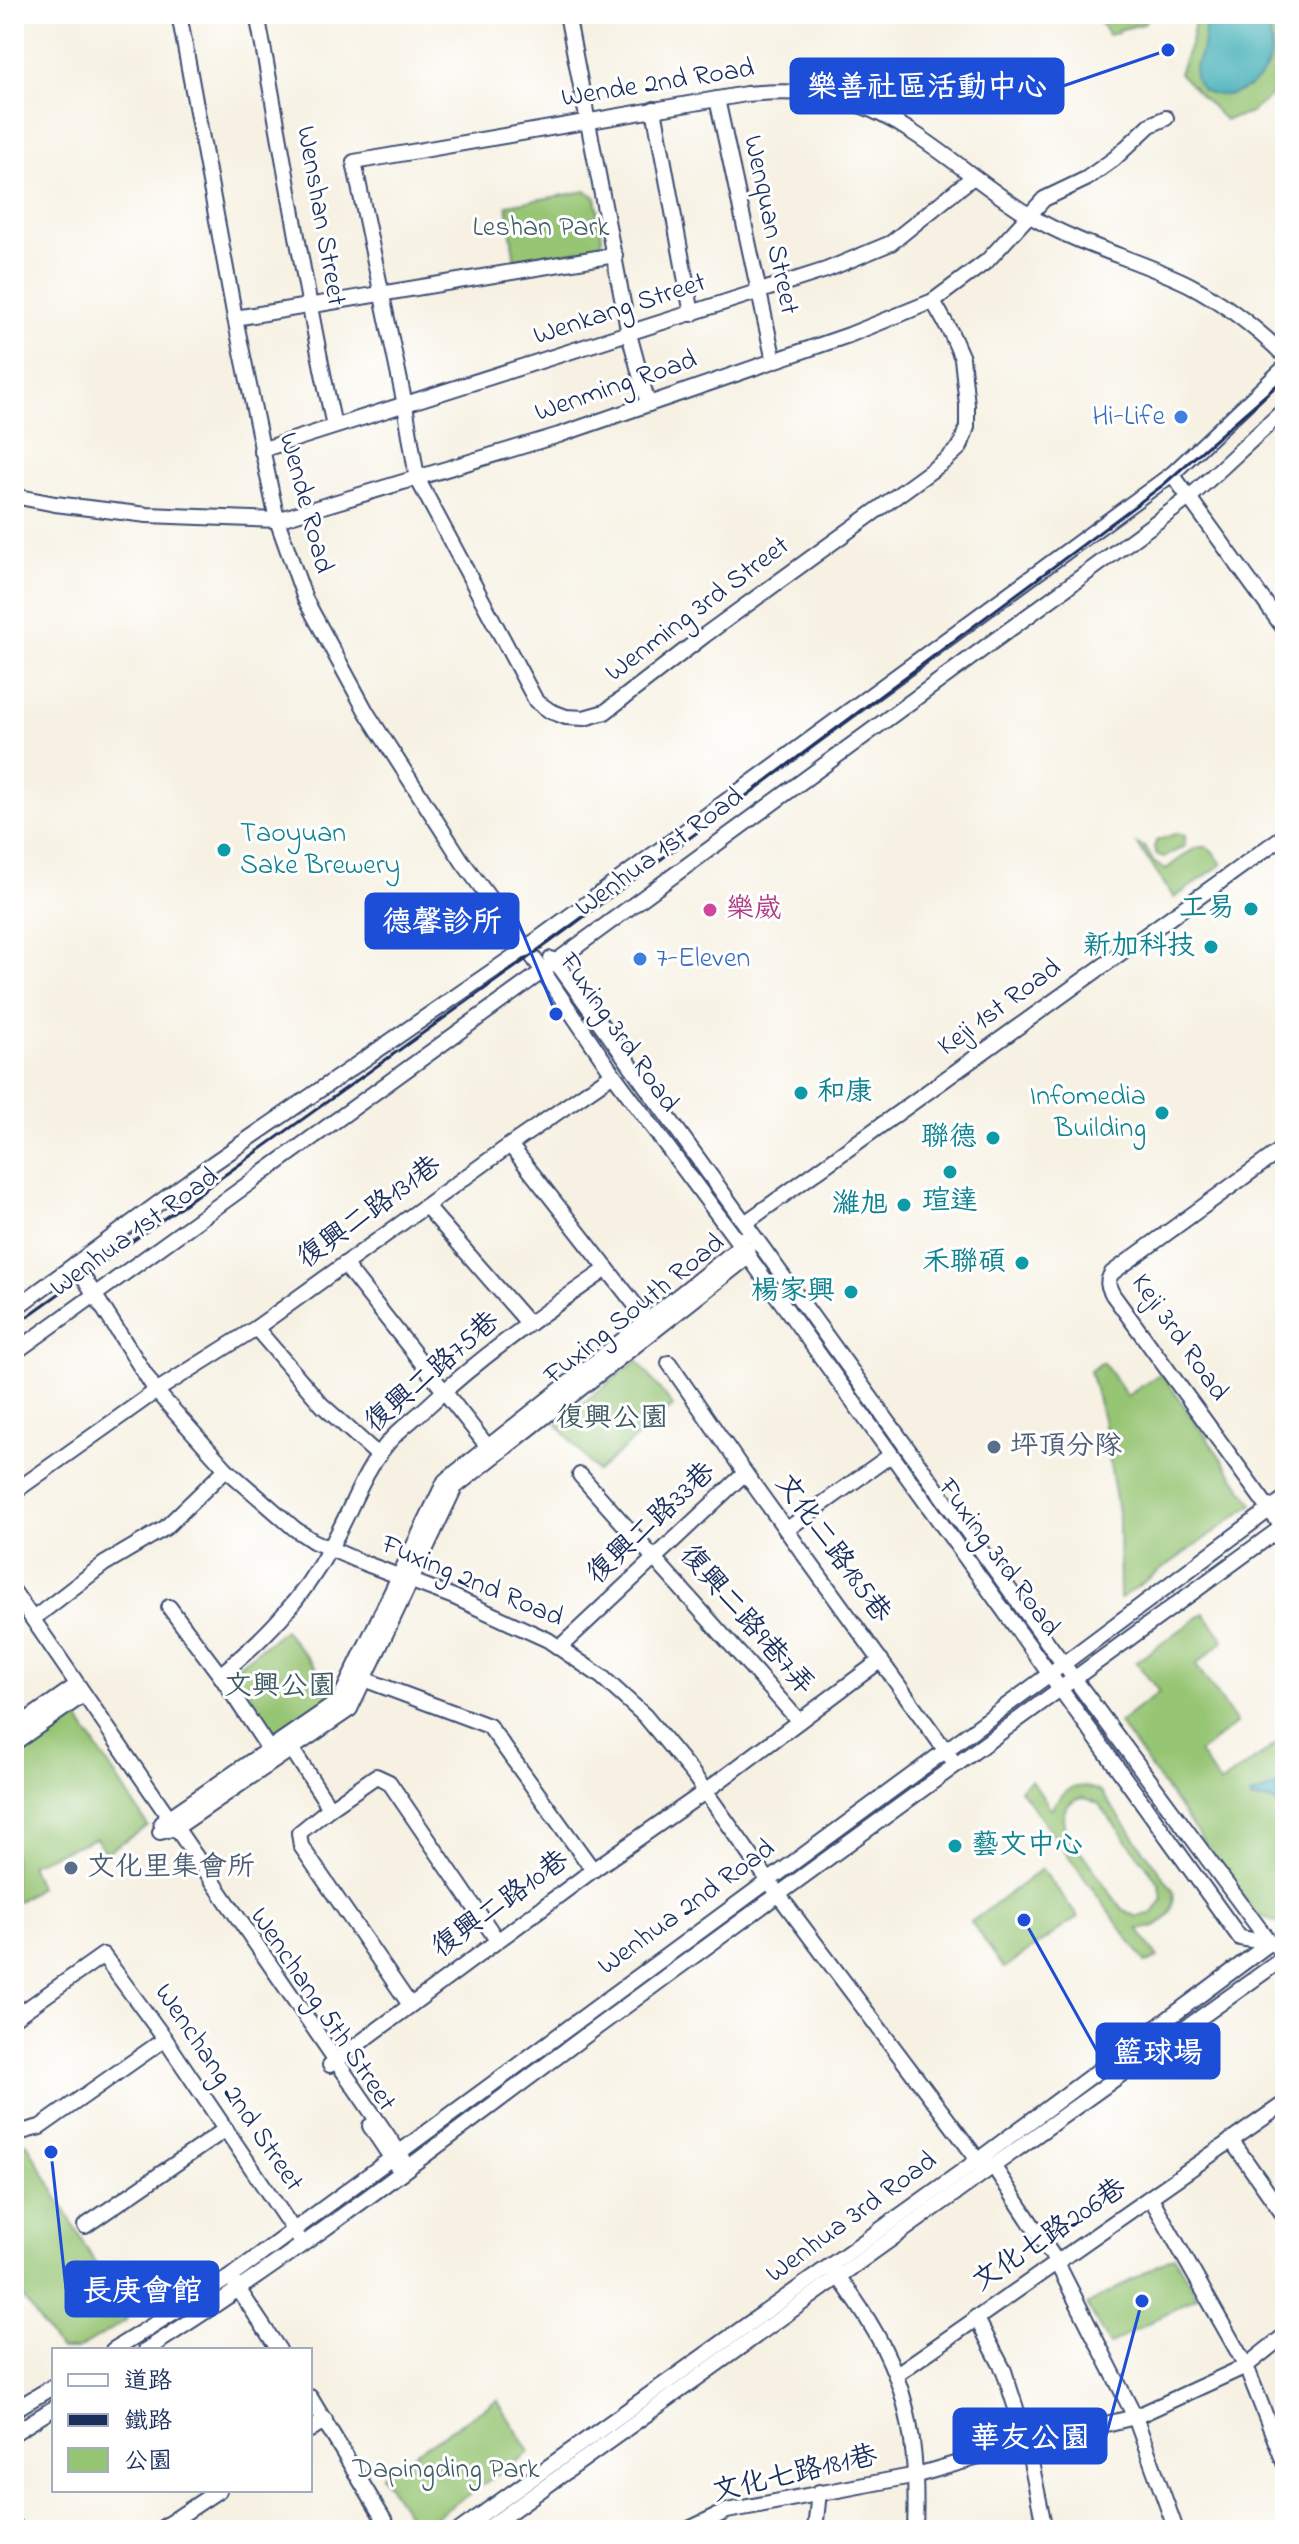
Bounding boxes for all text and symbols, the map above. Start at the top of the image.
street label: Wende 2nd Road [559,48,758,119]
callout: 樂善社區活動中心 [791,59,1063,113]
text: 樂善社區活動中心 [807,67,1047,111]
street label: Wenshan Street [284,123,356,309]
street label: Wenquan Street [731,132,809,318]
park label: Leshan Park [473,208,610,249]
street label: Wenkang Street [528,263,712,357]
street label: Wenming Road [529,340,703,434]
place label: Hi-Life [1092,397,1165,438]
marker: Hi-Life [1172,408,1190,426]
street label: Wende Road [267,428,344,578]
street label: Wenming 3rd Street [597,527,799,693]
street label: Wenhua 1st Road [567,778,753,928]
place label: Taoyuan Sake Brewery [240,814,400,887]
marker: Taoyuan Sake Brewery [215,841,233,859]
place label: 工易 [1179,889,1235,930]
place label: 樂崴 [726,890,782,931]
callout: 德馨診所 [366,894,518,948]
marker: 工易 [1242,900,1260,918]
marker: 樂崴 [701,901,719,919]
text: 德馨診所 [382,902,502,946]
place label: 新加科技 [1083,927,1195,968]
marker: 新加科技 [1202,938,1220,956]
place label: 7-Eleven [656,939,750,980]
street label: Fuxing 3rd Road [547,944,689,1122]
street label: Keji 1st Road [930,949,1071,1067]
marker: 7-Eleven [631,950,649,968]
place label: 和康 [817,1073,873,1114]
place label: Infomedia Building [1030,1077,1146,1150]
marker: 和康 [792,1084,810,1102]
marker: Infomedia Building [1153,1104,1171,1122]
place label: 聯德 [921,1118,977,1159]
marker: 聯德 [984,1129,1002,1147]
street label: 復興二路131巷 [289,1146,451,1279]
street label: Wenhua 1st Road [42,1158,228,1308]
marker: 瑄達 [941,1163,959,1181]
place label: 瑄達 [922,1182,978,1223]
place label: 濰旭 [832,1185,888,1226]
marker: 濰旭 [895,1196,913,1214]
street label: Fuxing South Road [535,1224,734,1396]
place label: 禾聯碩 [922,1243,1006,1284]
marker: 禾聯碩 [1013,1254,1031,1272]
street label: Keji 3rd Road [1120,1266,1238,1410]
place label: 楊家興 [751,1272,835,1313]
marker: 楊家興 [842,1283,860,1301]
street label: 復興二路75巷 [356,1302,510,1443]
park label: 復興公園 [556,1399,668,1440]
place label: 坪頂分隊 [1010,1427,1122,1468]
marker: 坪頂分隊 [985,1438,1003,1456]
street label: 復興二路33巷 [578,1453,726,1595]
street label: 文化二路185巷 [764,1466,901,1633]
street label: Fuxing 3rd Road [926,1469,1070,1646]
street label: Fuxing 2nd Road [374,1525,570,1639]
street label: 復興二路9巷7弄 [669,1537,823,1705]
park label: 文興公園 [224,1667,336,1708]
place label: 藝文中心 [971,1826,1083,1867]
street label: Wenhua 2nd Road [590,1829,785,1987]
marker: 藝文中心 [946,1837,964,1855]
street label: 復興二路10巷 [424,1841,579,1969]
place label: 文化里集會所 [87,1848,255,1889]
marker: 文化里集會所 [62,1859,80,1877]
street label: Wenchang 5th Street [238,1900,406,2120]
street label: Wenchang 2nd Street [143,1976,313,2200]
callout: 籃球場 [1097,2024,1219,2078]
text: 籃球場 [1113,2033,1203,2077]
street label: Wenhua 3rd Road [758,2142,946,2294]
street label: 文化七路206巷 [965,2169,1136,2303]
callout: 長庚會館 [66,2262,218,2316]
text: 長庚會館 [82,2271,202,2315]
legend [52,2348,312,2492]
text: 道路 [124,2365,172,2400]
text: 鐵路 [124,2405,172,2440]
callout: 華友公園 [954,2409,1106,2463]
text: 華友公園 [970,2418,1090,2462]
street label: 文化七路181巷 [708,2436,883,2514]
text: 公園 [124,2445,172,2480]
park label: Dapingding Park [351,2450,540,2491]

